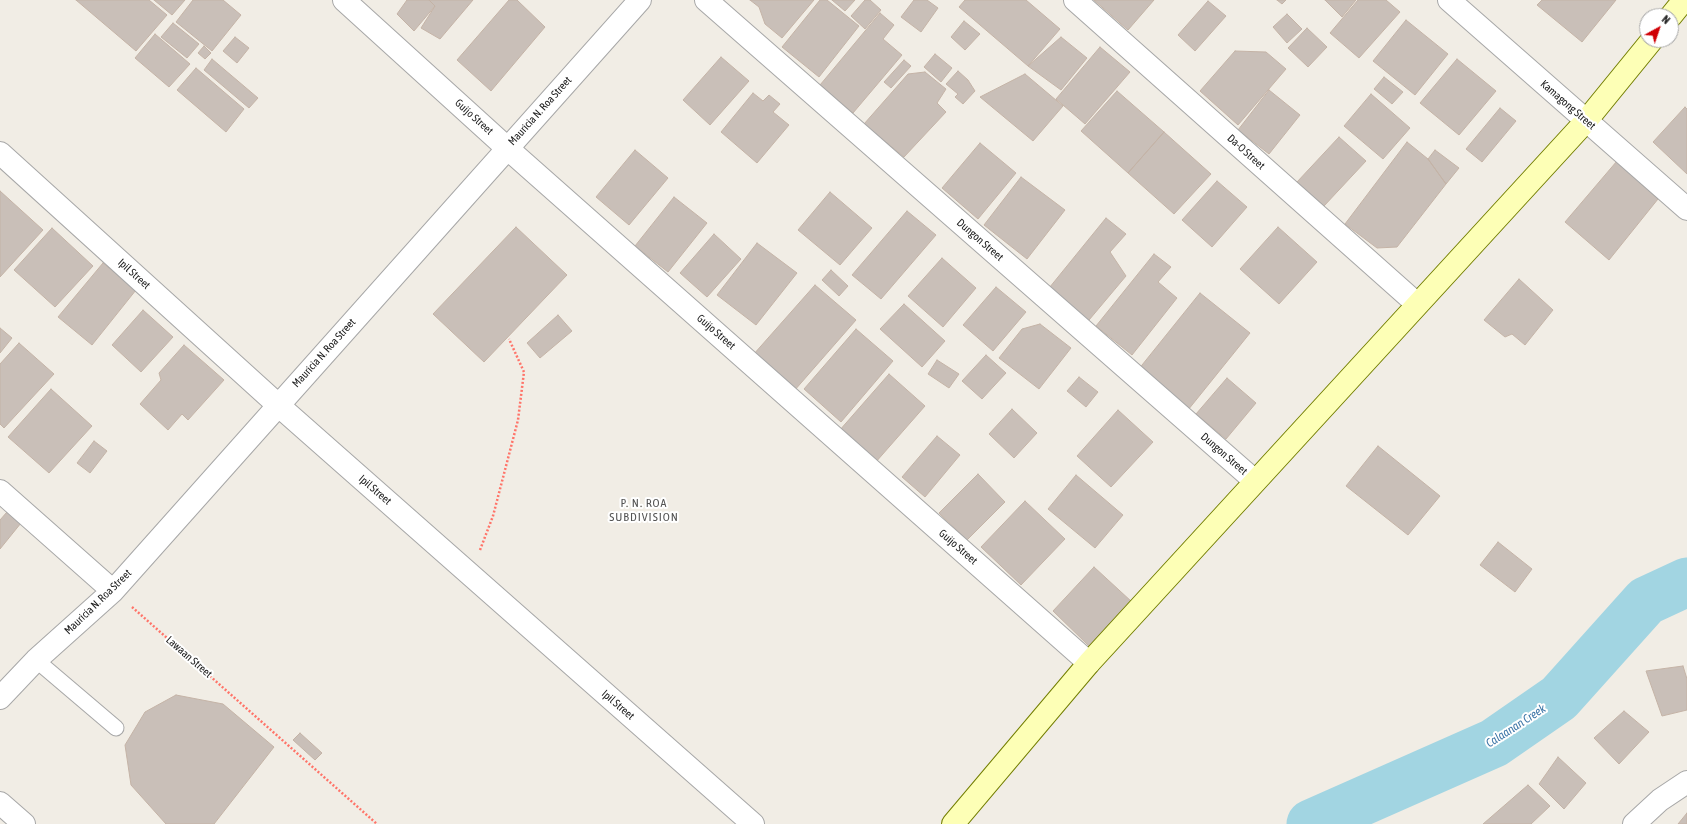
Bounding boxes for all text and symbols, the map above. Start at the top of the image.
north arrow [1639,8,1679,48]
text: N [1660,13,1672,26]
street label: Mauricia N. Roa Street [506,74,574,148]
street label: Kamagong Street [1538,77,1598,133]
street label: Guijo Street [452,96,496,138]
street label: Da-O Street [1224,132,1268,172]
street label: Dungon Street [954,216,1006,264]
street label: Ipil Street [115,256,153,292]
street label: Guijo Street [694,312,738,352]
street label: Mauricia N. Roa Street [290,316,358,390]
street label: Dungon Street [1198,430,1250,478]
street label: Ipil Street [356,472,394,508]
district label: P. N. ROA SUBDIVISION [609,496,679,524]
street label: Guijo Street [936,527,980,567]
street label: Mauricia N. Roa Street [62,567,134,637]
street label: Lawaan Street [163,633,215,681]
street label: Ipil Street [599,687,637,723]
water label: Calaanan Creek [1483,701,1549,751]

